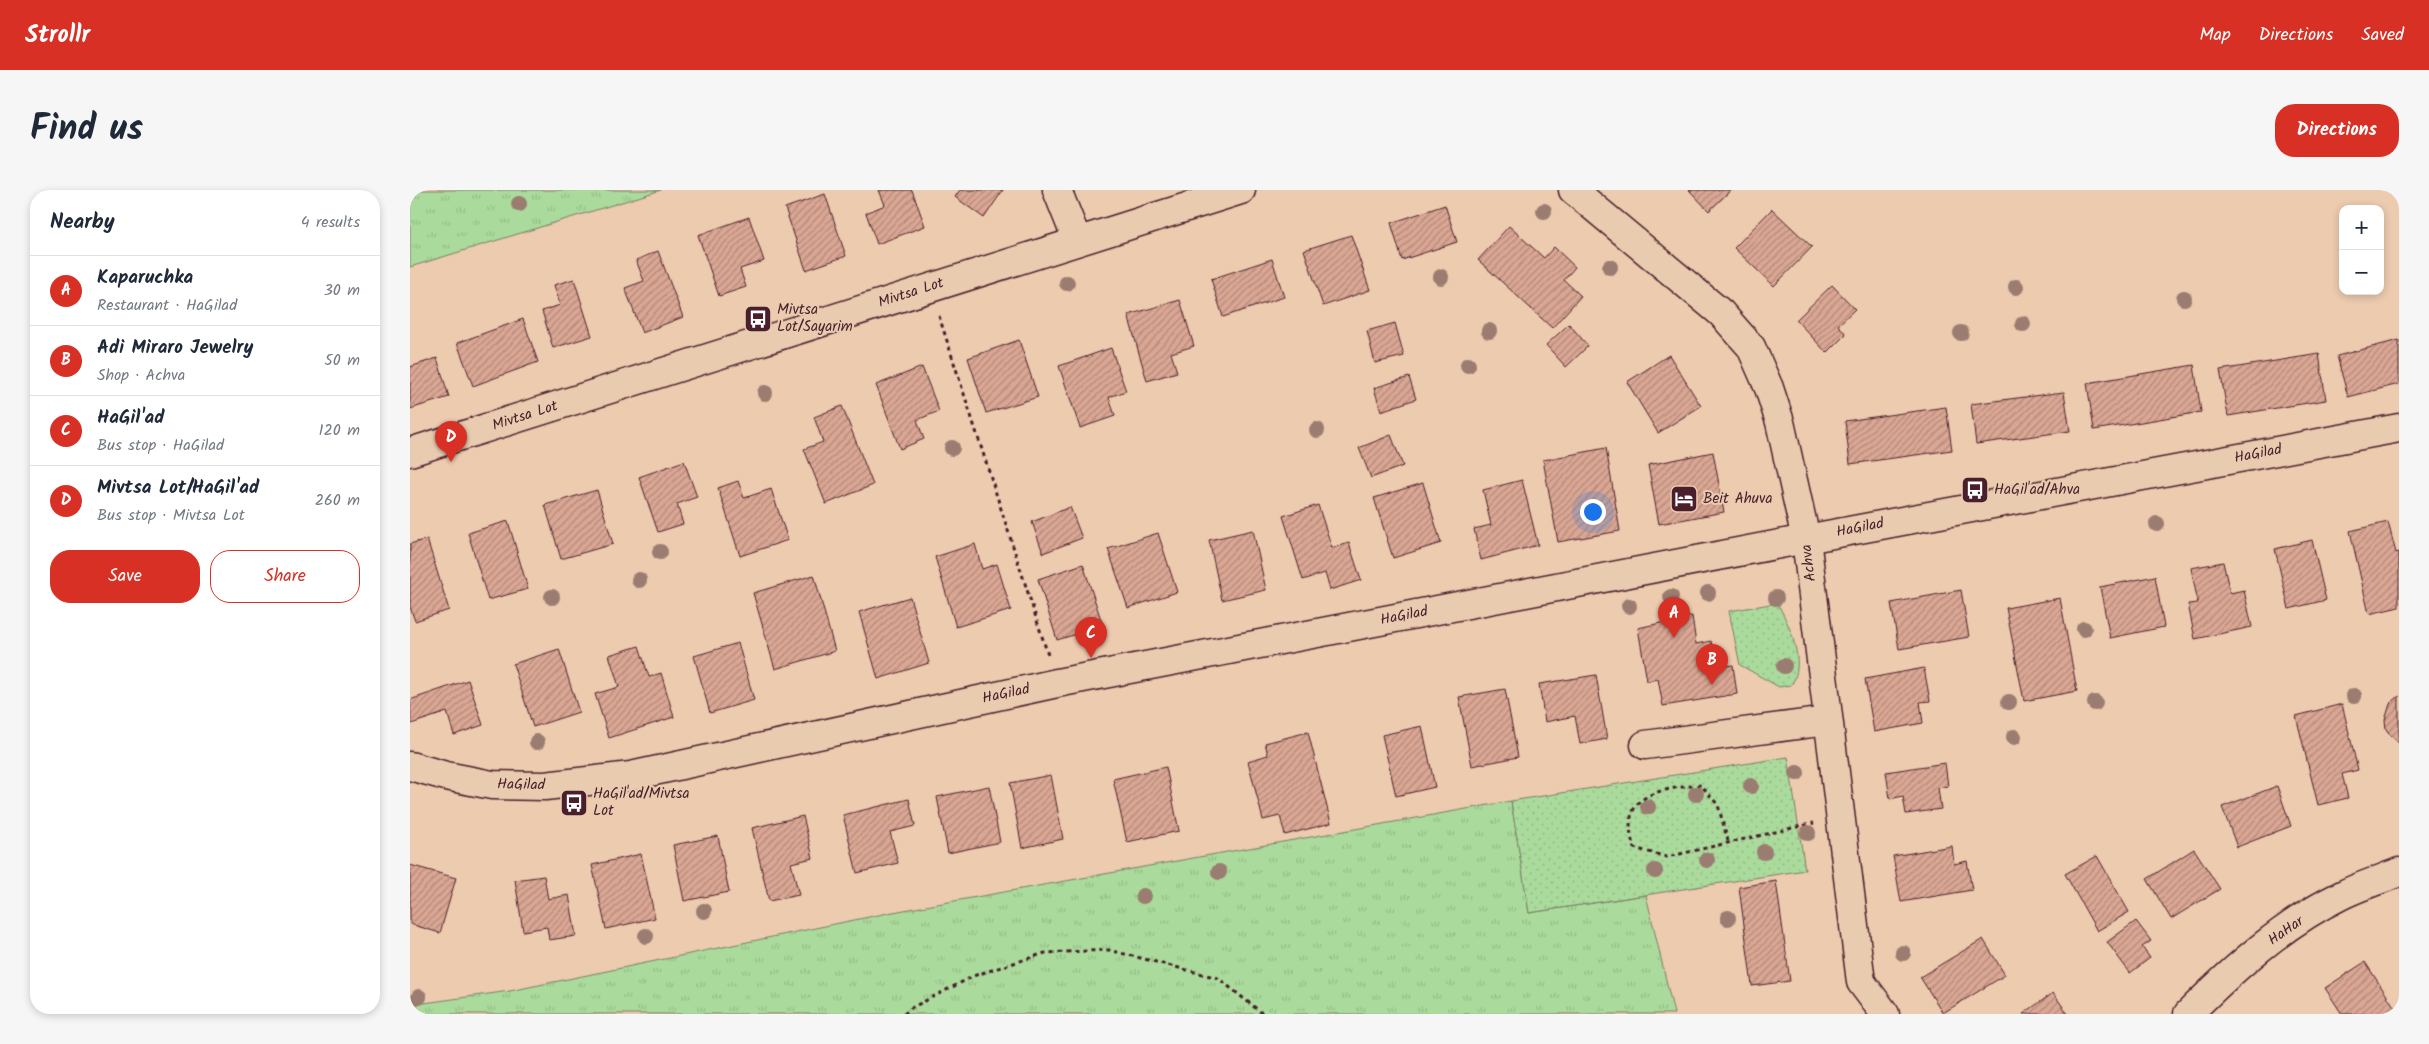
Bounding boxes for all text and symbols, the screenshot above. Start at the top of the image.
text: Strollr [25,16,90,55]
text: Map [2199,21,2231,50]
text: Directions [2259,21,2333,50]
text: Saved [2361,21,2404,50]
text: Find us [30,102,143,158]
button: Directions [2275,104,2399,157]
map controls [2339,205,2384,295]
button: + [2339,205,2384,250]
text: Nearby [50,206,115,239]
text: 4 results [301,210,360,235]
button: − [2339,250,2384,295]
text: Kaparuchka [97,263,193,293]
street label: Mivtsa Lot [875,271,947,315]
text: A [61,278,71,303]
text: 30 m [324,278,360,303]
text: Restaurant · HaGilad [97,293,237,318]
place label: Mivtsa Lot/Sayarim [777,298,853,339]
bus stop icon: Mivtsa Lot/Sayarim [743,304,773,334]
text: Adi Miraro Jewelry [97,333,253,363]
text: B [61,348,71,373]
text: 50 m [324,348,360,373]
text: Shop · Achva [97,363,185,388]
street label: Mivtsa Lot [489,394,561,438]
text: HaGil'ad [97,403,165,433]
text: C [61,418,71,443]
text: 120 m [319,418,360,443]
pin: D [435,421,467,462]
text: Bus stop · HaGilad [97,433,224,458]
street label: HaGilad [2232,438,2284,470]
text: Mivtsa Lot/HaGil'ad [97,473,259,503]
bus stop icon: HaGil'ad/Ahva [1960,475,1990,505]
place label: HaGil'ad/Ahva [1994,478,2080,502]
hotel icon: Beit Ahuva [1669,484,1699,514]
place label: Beit Ahuva [1703,487,1772,511]
text: D [61,488,71,513]
text: 260 m [315,488,360,513]
your location [1580,499,1606,525]
text: Bus stop · Mivtsa Lot [97,503,245,528]
street label: HaGilad [1834,512,1886,544]
street label: Achva [1795,543,1823,583]
button: Save [50,550,200,603]
button: Share [210,550,360,603]
pin: A [1658,597,1690,638]
street label: HaGilad [1378,600,1430,632]
pin: C [1075,617,1107,658]
pin: B [1696,644,1728,685]
street label: HaGilad [980,677,1032,711]
street label: HaGilad [497,773,546,797]
place label: HaGil'ad/Mivtsa Lot [593,782,689,823]
bus stop icon: HaGil'ad/Mivtsa Lot [559,788,589,818]
street label: HaHar [2263,909,2310,952]

